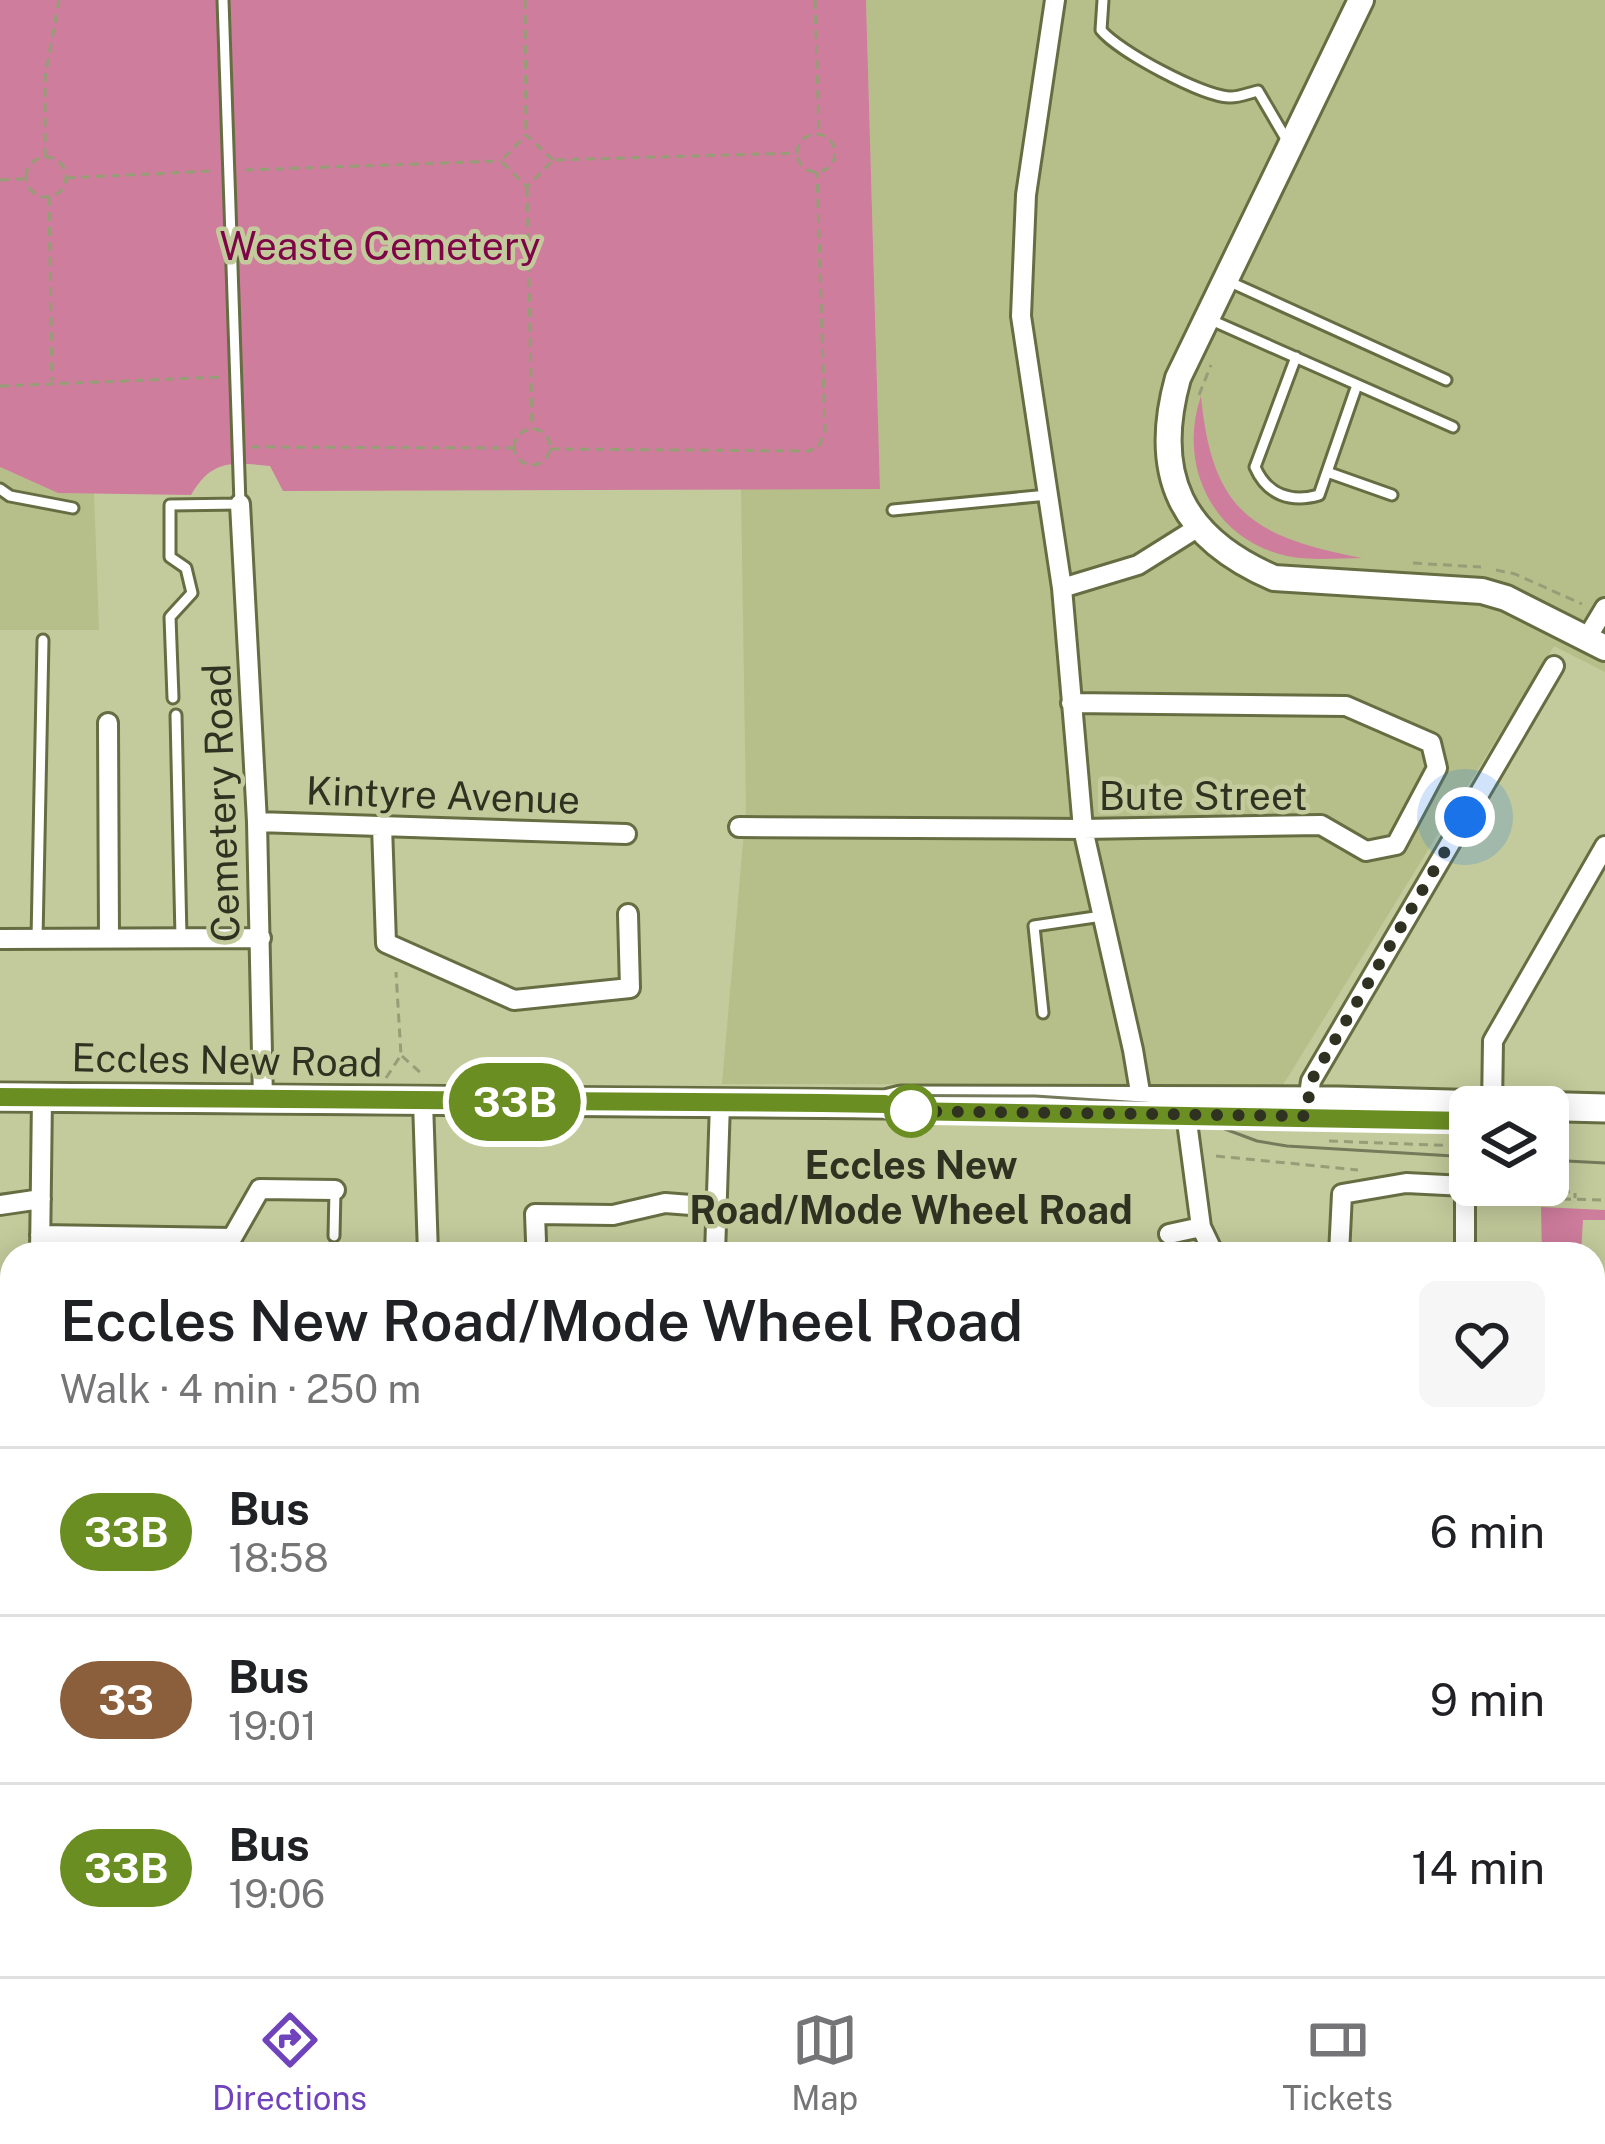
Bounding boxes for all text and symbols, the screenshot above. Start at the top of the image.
park label: Weaste Cemetery [219,223,541,269]
street label: Cemetery Road [193,663,249,943]
street label: Kintyre Avenue [305,767,581,823]
street label: Bute Street [1099,773,1307,819]
your location [1435,787,1495,847]
street label: Eccles New Road [71,1034,383,1086]
line badge: 33B [446,1063,584,1141]
text: 33B [473,1077,557,1126]
marker: Eccles New Road/Mode Wheel Road [886,1086,936,1136]
map controls [1449,1086,1569,1206]
button: layers [1449,1086,1569,1206]
place label: Eccles New Road/Mode Wheel Road [689,1142,1133,1233]
button: heart [1419,1281,1545,1407]
text: Eccles New Road/Mode Wheel Road [60,1287,1023,1354]
text: Walk · 4 min · 250 m [60,1366,421,1412]
text: Bus [228,1482,310,1535]
text: 6 min [1430,1505,1545,1558]
text: 33B [84,1507,168,1556]
text: 18:58 [228,1535,329,1581]
text: Bus [228,1650,309,1703]
text: 9 min [1430,1673,1545,1726]
text: 33 [98,1675,154,1724]
text: 19:01 [228,1703,317,1749]
text: Bus [228,1818,310,1871]
text: 14 min [1411,1841,1545,1894]
text: 33B [84,1843,168,1892]
text: 19:06 [228,1871,325,1917]
tab: Directions [212,2007,367,2117]
tab: Map [791,2007,858,2117]
tab: Tickets [1282,2007,1393,2117]

